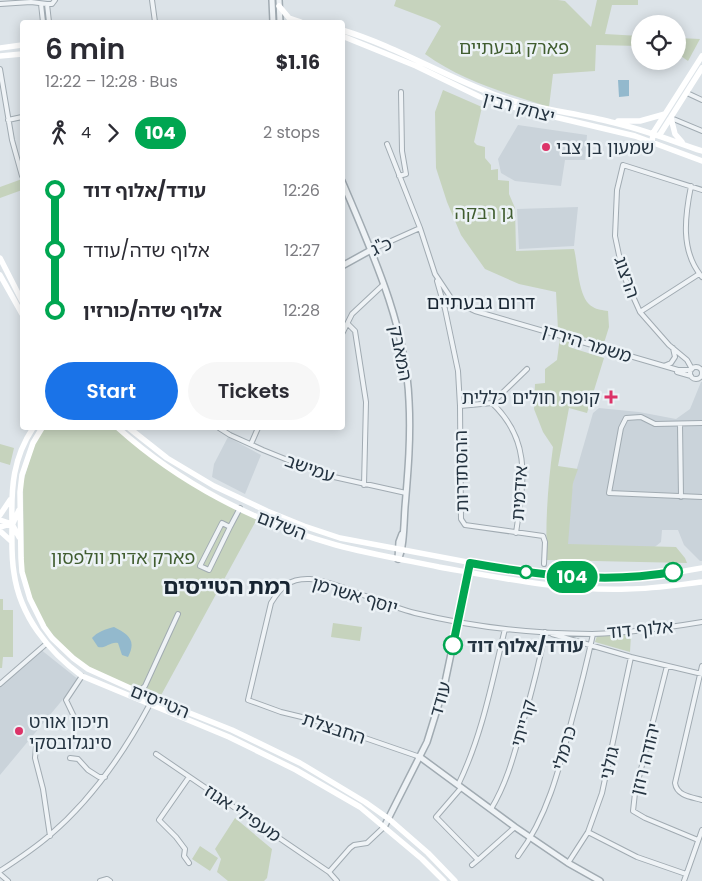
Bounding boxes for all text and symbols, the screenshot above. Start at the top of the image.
map controls [631,15,686,70]
button: locate [631,15,686,70]
text: 6 min [45,30,125,69]
park label: פארק גבעתיים [459,35,569,60]
text: $1.16 [276,49,320,76]
text: 12:22 – 12:28 · Bus [45,70,178,93]
street label: יצחק רבין [480,85,558,129]
icon: walk [45,119,73,147]
icon: forward [99,119,127,147]
text: 104 [145,120,176,145]
text: 4 [81,121,91,144]
text: 2 stops [263,121,320,144]
place label: שמעון בן צבי [556,135,654,160]
marker: שמעון בן צבי [540,141,552,153]
text: עודד/אלוף דוד [83,177,206,204]
text: 12:26 [283,179,320,202]
park label: גן רבקה [454,200,514,225]
street label: כ"ג [366,230,396,262]
text: אלוף שדה/עודד [83,237,210,264]
text: 12:27 [284,239,320,262]
street label: הרצוג [608,253,646,301]
district label: דרום גבעתיים [427,289,535,316]
text: אלוף שדה/כורזין [83,297,222,324]
text: 12:28 [283,299,320,322]
street label: משמר הירדן [539,318,635,369]
street label: המאבק [383,323,419,383]
button: Start [45,362,178,420]
button: Tickets [188,362,320,420]
place label: קופת חולים כללית [462,385,600,410]
marker: קופת חולים כללית [604,390,618,404]
street label: ההסתדרות [448,430,474,512]
street label: עמישב [282,448,338,488]
street label: אידמית [505,465,533,521]
street label: השלום [254,504,310,546]
park label: פארק אדית וולפסון [51,545,195,570]
line badge: 104 [543,561,601,593]
unlabelled marker [663,562,683,582]
text: 104 [557,564,587,589]
unlabelled marker [519,565,533,579]
street label: יוסף אשרמן [309,570,401,620]
district label: רמת הטייסים [163,571,291,602]
street label: אלוף דוד [606,614,674,644]
place label: עודד/אלוף דוד [467,633,584,658]
marker: עודד/אלוף דוד [443,635,463,655]
street label: הטייסים [127,678,193,724]
street label: עודד [423,678,457,720]
street label: קרייתי [504,696,542,750]
street label: החבצלת [299,706,369,750]
place label: תיכון אורט סינגלובסקי [29,709,112,755]
street label: יהודה רוזן [624,720,666,798]
street label: כרמלי [546,723,582,773]
marker: תיכון אורט סינגלובסקי [13,725,25,737]
street label: גולני [593,744,625,782]
street label: מעפילי אגוז [200,778,286,848]

